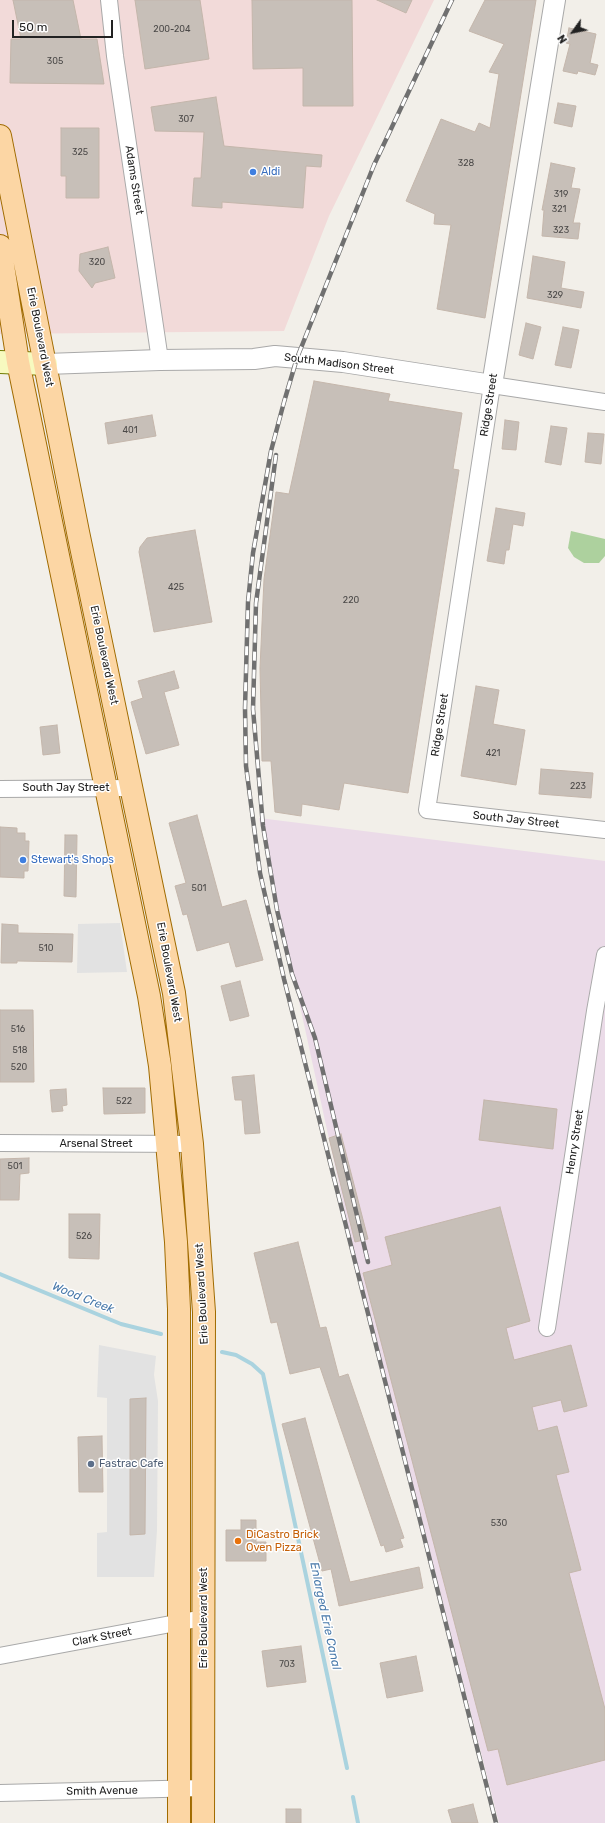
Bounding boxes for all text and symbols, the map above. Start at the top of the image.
scale bar [14,12,115,38]
north arrow [553,12,593,52]
text: 50 m [19,20,47,34]
house number: 200-204 [153,24,191,34]
text: N [555,32,570,46]
house number: 305 [47,56,63,66]
house number: 307 [178,114,194,124]
street label: Adams Street [122,144,146,216]
house number: 325 [72,147,88,157]
house number: 328 [458,158,474,168]
place label: Aldi [261,165,280,179]
marker: Aldi [248,167,258,177]
house number: 319 [554,189,568,199]
house number: 321 [552,204,566,214]
house number: 323 [553,225,569,235]
house number: 320 [89,257,105,267]
street label: Erie Boulevard West [24,286,56,388]
house number: 329 [547,290,563,300]
street label: South Madison Street [283,351,395,377]
street label: Ridge Street [478,373,500,437]
house number: 401 [122,425,138,435]
house number: 425 [168,582,184,592]
house number: 220 [343,595,359,605]
street label: Erie Boulevard West [87,604,121,706]
street label: Ridge Street [429,693,451,757]
house number: 421 [486,748,500,758]
street label: South Jay Street [23,781,109,795]
house number: 223 [570,781,586,791]
street label: South Jay Street [472,809,560,831]
place label: Stewart's Shops [31,853,114,867]
marker: Stewart's Shops [18,855,28,865]
house number: 501 [192,883,206,893]
street label: Erie Boulevard West [154,921,184,1023]
house number: 510 [39,943,53,953]
house number: 516 [11,1024,25,1034]
house number: 518 [13,1045,27,1055]
house number: 520 [11,1062,27,1072]
house number: 522 [116,1096,132,1106]
street label: Henry Street [563,1109,587,1175]
street label: Arsenal Street [59,1137,133,1151]
house number: 501 [8,1161,22,1171]
house number: 526 [76,1231,92,1241]
street label: Erie Boulevard West [193,1243,211,1345]
water label: Wood Creek [50,1279,116,1317]
place label: Fastrac Cafe [99,1457,164,1471]
marker: Fastrac Cafe [86,1459,96,1469]
house number: 530 [491,1518,507,1528]
place label: DiCastro Brick Oven Pizza [246,1528,319,1554]
marker: DiCastro Brick Oven Pizza [233,1536,243,1546]
water label: Enlarged Erie Canal [307,1561,343,1671]
street label: Erie Boulevard West [197,1567,211,1669]
street label: Clark Street [71,1625,133,1649]
house number: 703 [279,1659,295,1669]
street label: Smith Avenue [66,1784,138,1798]

